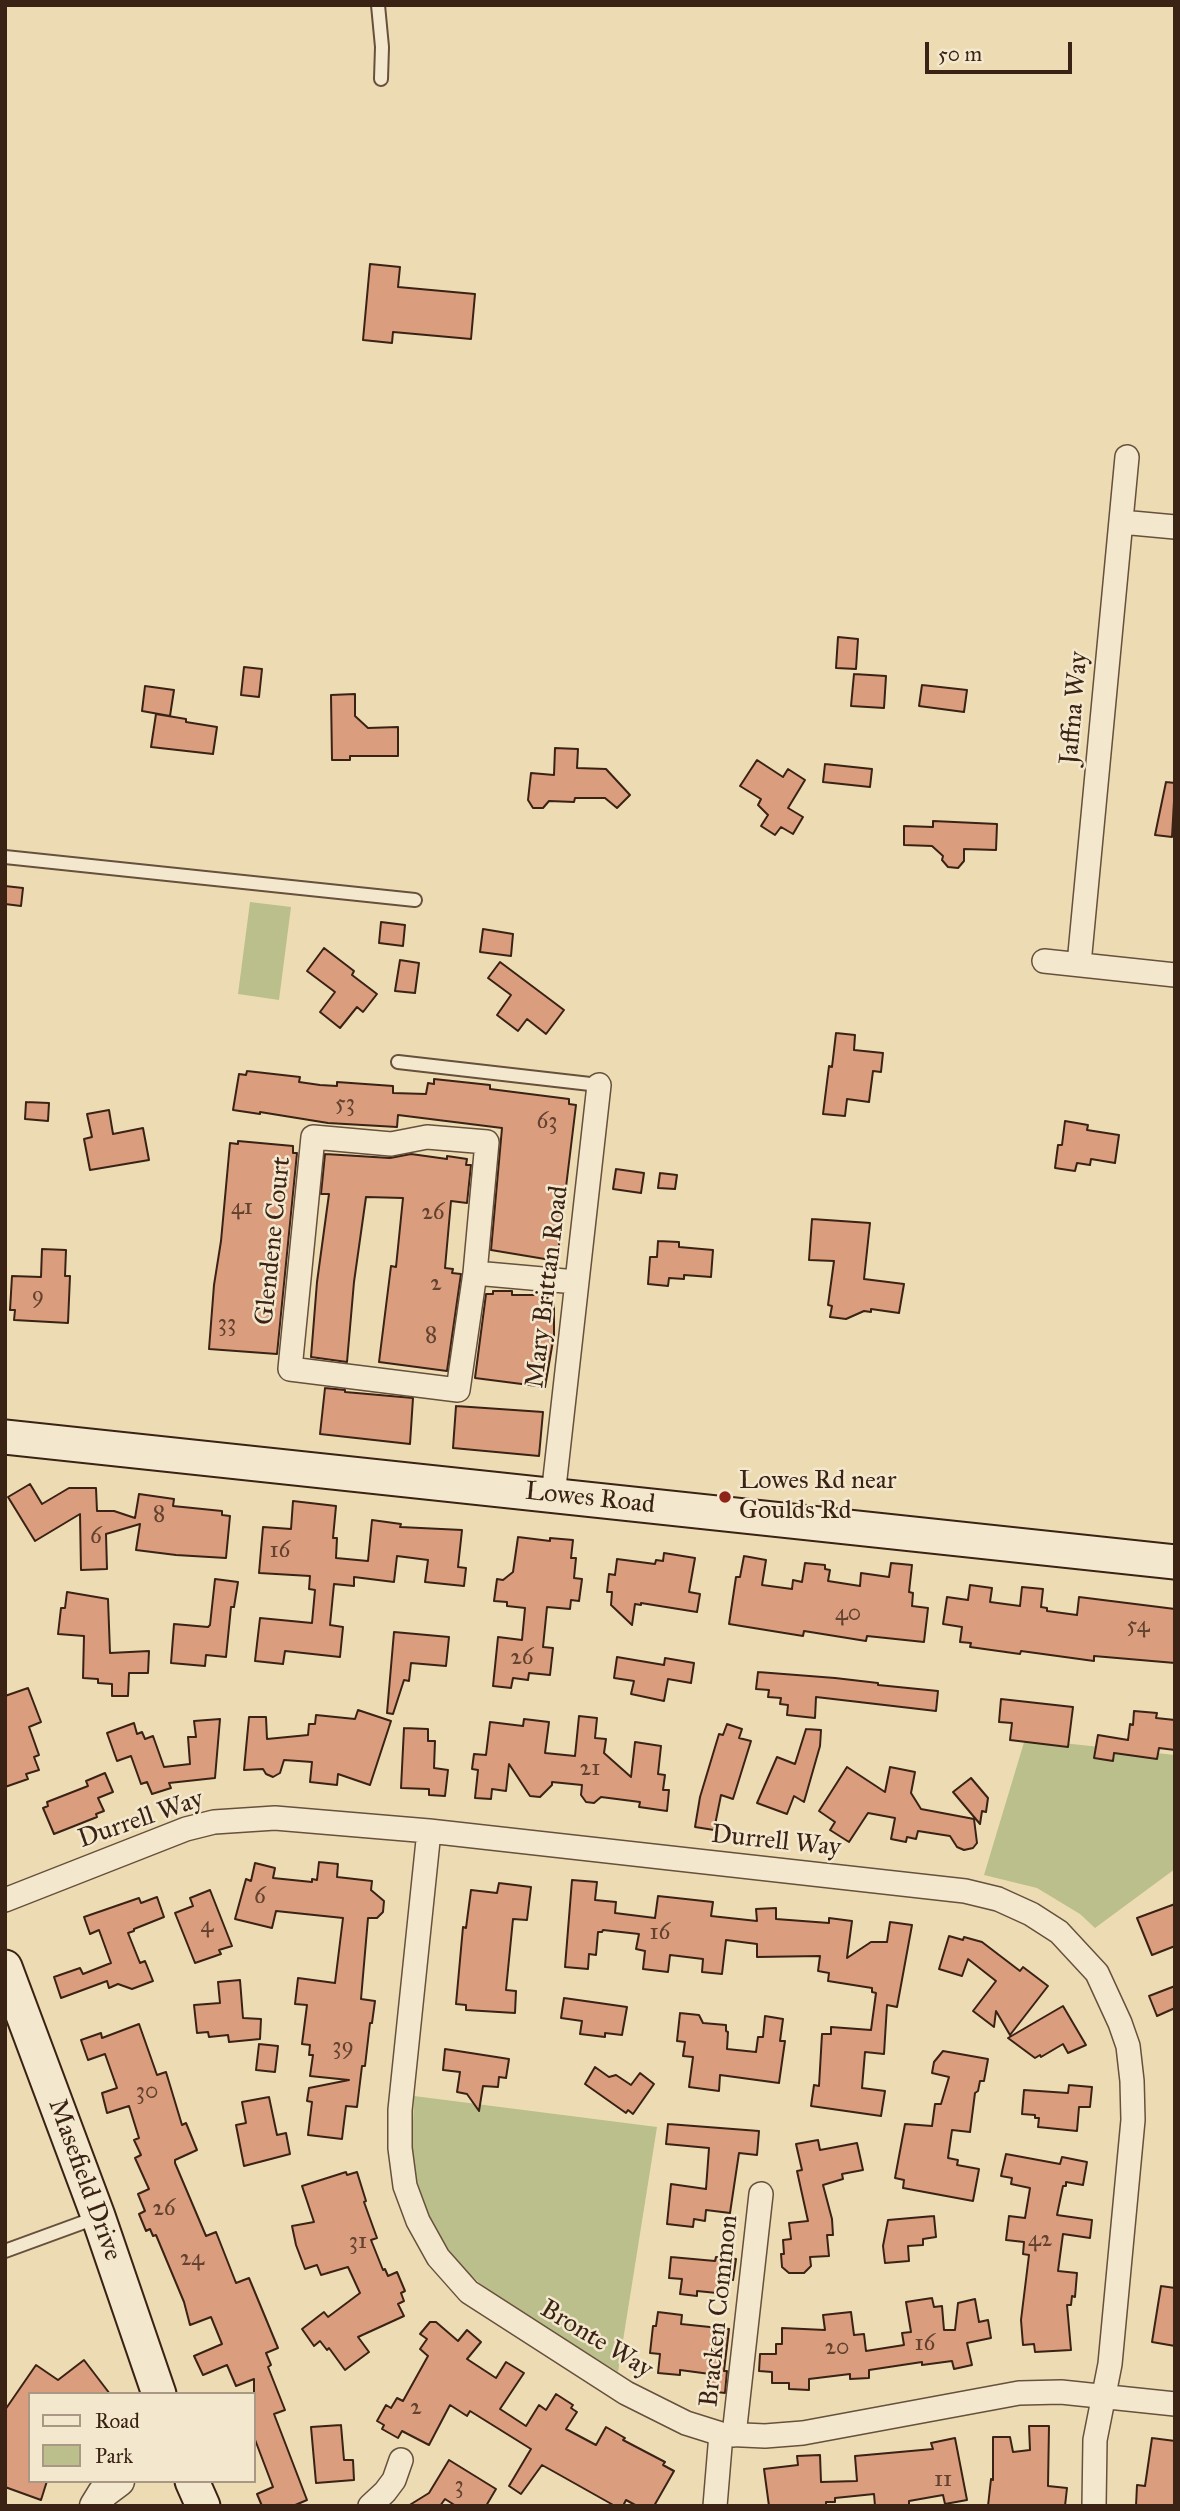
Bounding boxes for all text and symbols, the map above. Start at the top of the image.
scale bar [928,28,1075,72]
text: 50 m [938,41,982,67]
street label: Jaffna Way [1055,650,1095,766]
house number: 53 [335,1090,355,1118]
house number: 63 [537,1108,557,1136]
street label: Glendene Court [250,1155,298,1327]
street label: Mary Brittan Road [520,1184,576,1390]
house number: 41 [231,1194,253,1222]
house number: 26 [421,1199,445,1227]
house number: 2 [430,1270,442,1298]
house number: 9 [32,1282,44,1310]
house number: 33 [218,1310,236,1338]
house number: 8 [425,1322,437,1350]
place label: Lowes Rd near Goulds Rd [739,1466,897,1528]
street label: Lowes Road [523,1477,657,1521]
marker: Lowes Rd near Goulds Rd [717,1489,733,1505]
house number: 8 [153,1501,165,1529]
house number: 6 [90,1523,102,1551]
house number: 16 [270,1537,290,1565]
house number: 40 [835,1600,861,1628]
house number: 54 [1127,1612,1149,1640]
house number: 26 [510,1644,534,1672]
house number: 21 [580,1755,600,1783]
street label: Durrell Way [74,1784,208,1856]
street label: Durrell Way [709,1820,843,1864]
house number: 6 [254,1883,266,1911]
house number: 4 [201,1912,213,1940]
house number: 16 [650,1919,670,1947]
house number: 39 [332,2033,354,2061]
house number: 30 [136,2078,158,2106]
street label: Masefield Drive [40,2095,128,2265]
house number: 26 [152,2195,176,2223]
street label: Bracken Common [694,2213,746,2409]
house number: 42 [1028,2226,1052,2254]
house number: 31 [349,2228,367,2256]
house number: 24 [180,2245,204,2273]
street label: Bronte Way [534,2294,658,2386]
house number: 16 [915,2330,935,2358]
house number: 20 [825,2334,849,2362]
legend [28,2392,256,2483]
house number: 2 [410,2394,422,2422]
text: Road [95,2408,140,2434]
text: Park [95,2443,133,2469]
house number: 11 [934,2466,952,2494]
house number: 3 [454,2472,464,2500]

